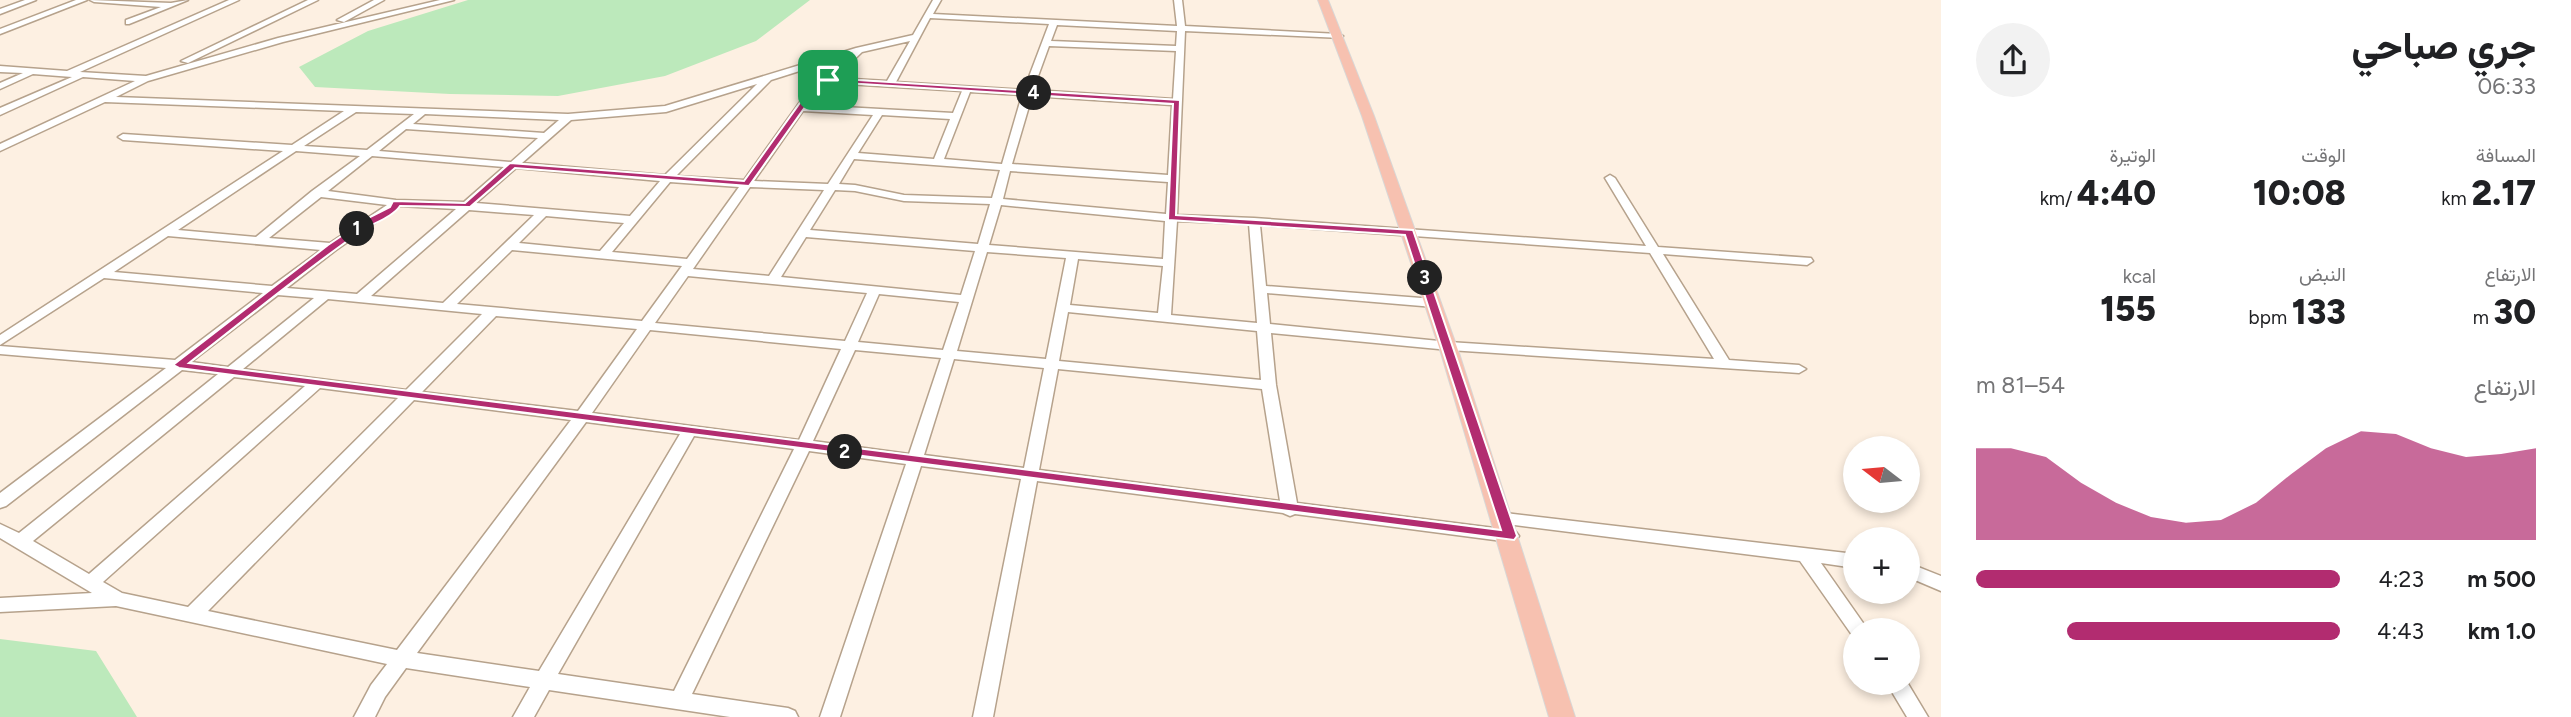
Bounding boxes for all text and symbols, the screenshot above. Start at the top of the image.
button: share [1976,23,2050,97]
text: جري صباحي [2351,23,2536,69]
pin [798,50,858,110]
icon: arrive [809,61,847,99]
text: 06:33 [2477,72,2536,100]
pin: 4 [1016,76,1052,110]
text: 4 [1027,81,1040,104]
text: الوتيرة [2110,144,2156,167]
text: الوقت [2301,144,2346,167]
text: المسافة [2476,144,2536,167]
text: 4:40 [2077,172,2156,214]
text: 10:08 [2253,172,2346,214]
text: 2.17 [2471,172,2536,214]
text: /km [2040,187,2077,210]
text: km [2441,187,2471,210]
pin: 1 [340,212,374,246]
text: 1 [352,217,361,240]
pin: 3 [1408,260,1442,296]
text: النبض [2299,263,2346,286]
text: الارتفاع [2484,263,2536,286]
text: kcal [2123,265,2156,288]
text: 3 [1419,266,1430,289]
text: 155 [2100,288,2156,330]
text: 133 [2292,291,2346,333]
text: 30 [2494,291,2536,333]
text: bpm [2249,306,2292,329]
text: m [2473,306,2494,329]
text: 54–81 m [1976,371,2065,399]
text: الارتفاع [2474,373,2536,401]
pin: 2 [828,434,862,470]
north arrow [1843,436,1920,513]
map controls [1843,436,1920,695]
text: 2 [839,440,850,463]
button: + [1843,527,1920,604]
text: 4:23 [2379,565,2424,593]
text: 500 m [2467,565,2536,593]
text: 4:43 [2377,617,2424,645]
text: 1.0 km [2468,617,2536,645]
button: − [1843,618,1920,695]

